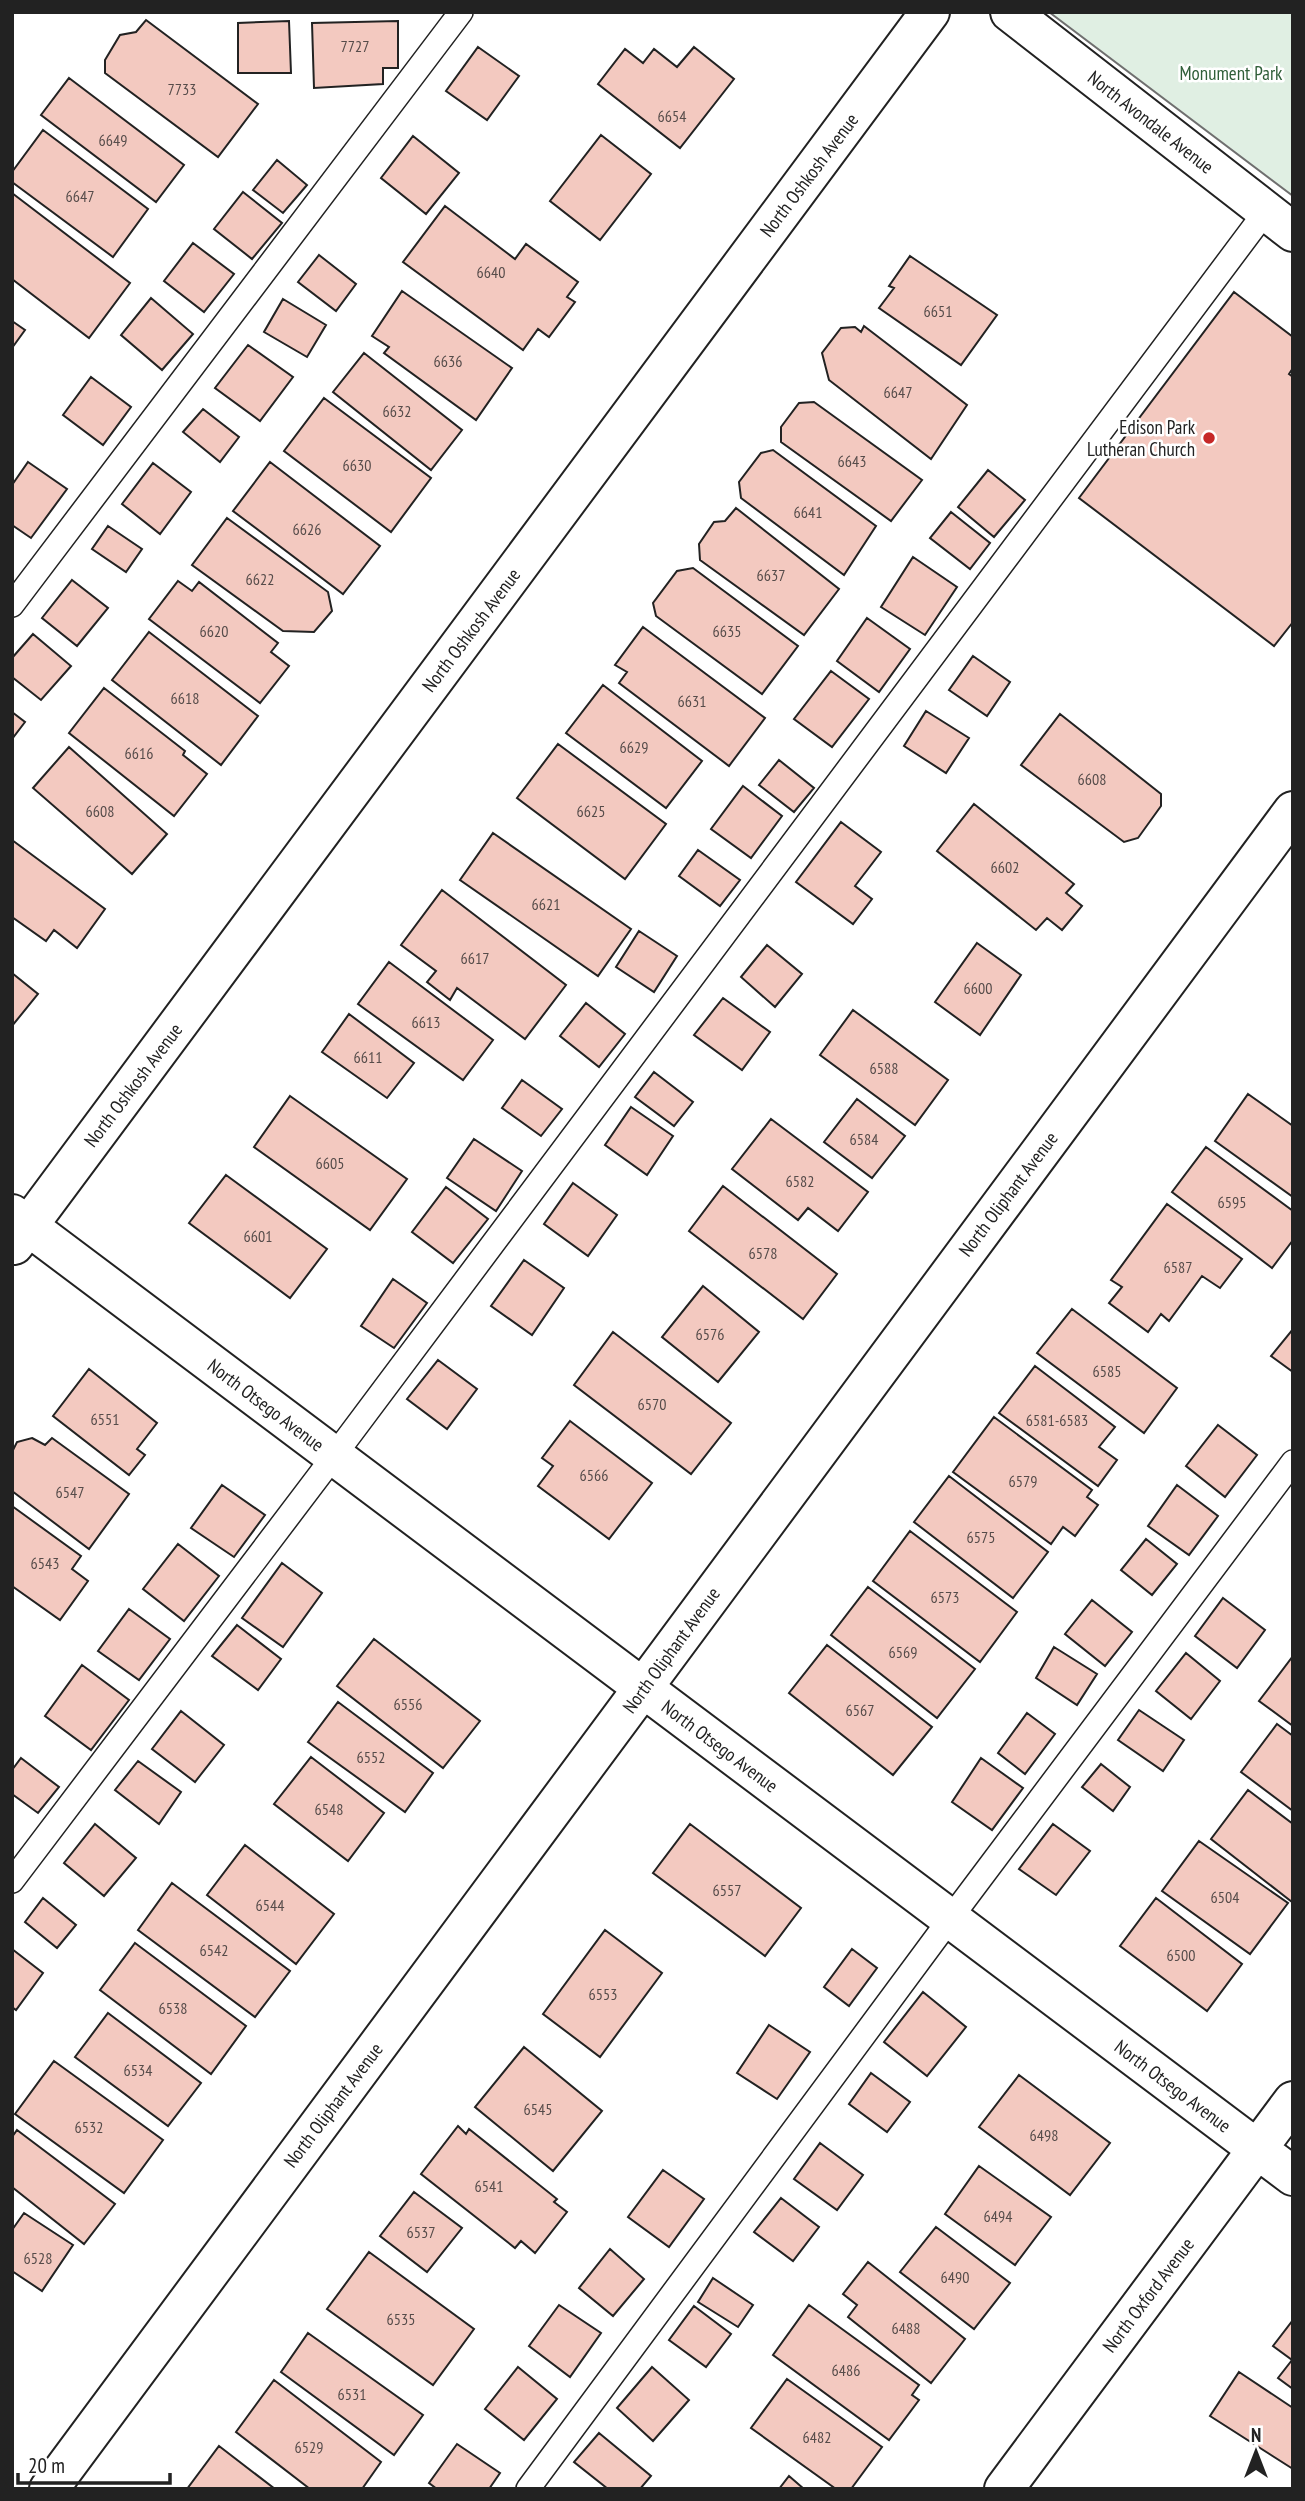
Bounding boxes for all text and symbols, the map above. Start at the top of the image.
house number: 7727 [341,36,369,56]
park label: Monument Park [1180,61,1283,85]
street label: North Avondale Avenue [1083,65,1219,179]
house number: 7733 [168,79,196,99]
house number: 6654 [658,106,686,126]
street label: North Oshkosh Avenue [755,108,863,242]
house number: 6649 [99,130,127,150]
house number: 6647 [66,186,94,206]
house number: 6640 [477,262,505,282]
house number: 6651 [924,301,952,321]
house number: 6636 [434,351,462,371]
house number: 6647 [884,382,912,402]
house number: 6632 [383,401,411,421]
place label: Edison Park Lutheran Church [1087,415,1196,461]
marker: Edison Park Lutheran Church [1201,430,1217,446]
house number: 6643 [838,451,866,471]
house number: 6630 [343,455,371,475]
house number: 6641 [794,502,822,522]
house number: 6626 [293,519,321,539]
street label: North Oshkosh Avenue [417,563,525,697]
house number: 6637 [757,565,785,585]
house number: 6622 [246,569,274,589]
house number: 6620 [200,621,228,641]
house number: 6635 [713,621,741,641]
house number: 6618 [171,688,199,708]
house number: 6631 [678,691,706,711]
house number: 6629 [620,737,648,757]
house number: 6616 [125,743,153,763]
house number: 6608 [1078,769,1106,789]
house number: 6608 [86,801,114,821]
house number: 6625 [577,801,605,821]
house number: 6602 [991,857,1019,877]
house number: 6621 [532,894,560,914]
house number: 6617 [461,948,489,968]
house number: 6600 [964,978,992,998]
house number: 6613 [412,1012,440,1032]
street label: North Oshkosh Avenue [79,1018,187,1152]
house number: 6611 [354,1047,382,1067]
house number: 6588 [870,1058,898,1078]
street label: North Oliphant Avenue [953,1127,1063,1261]
house number: 6584 [850,1129,878,1149]
house number: 6605 [316,1153,344,1173]
house number: 6582 [786,1171,814,1191]
house number: 6595 [1218,1192,1246,1212]
house number: 6601 [244,1226,272,1246]
house number: 6578 [749,1243,777,1263]
house number: 6587 [1164,1257,1192,1277]
house number: 6576 [696,1324,724,1344]
street label: North Otsego Avenue [203,1353,329,1457]
house number: 6585 [1093,1361,1121,1381]
house number: 6570 [638,1394,666,1414]
house number: 6551 [91,1409,119,1429]
house number: 6581-6583 [1026,1410,1088,1430]
house number: 6566 [580,1465,608,1485]
house number: 6579 [1009,1471,1037,1491]
house number: 6547 [56,1482,84,1502]
house number: 6575 [967,1527,995,1547]
house number: 6543 [31,1553,59,1573]
street label: North Oliphant Avenue [617,1582,725,1718]
house number: 6573 [931,1587,959,1607]
house number: 6569 [889,1642,917,1662]
house number: 6556 [394,1694,422,1714]
street label: North Otsego Avenue [657,1694,783,1798]
house number: 6567 [846,1700,874,1720]
house number: 6552 [357,1747,385,1767]
house number: 6548 [315,1799,343,1819]
house number: 6557 [713,1880,741,1900]
house number: 6504 [1211,1887,1239,1907]
house number: 6544 [256,1895,284,1915]
house number: 6542 [200,1940,228,1960]
house number: 6500 [1167,1945,1195,1965]
house number: 6553 [589,1984,617,2004]
house number: 6538 [159,1998,187,2018]
street label: North Otsego Avenue [1110,2034,1236,2138]
street label: North Oliphant Avenue [278,2038,388,2172]
house number: 6534 [124,2060,152,2080]
house number: 6545 [524,2099,552,2119]
house number: 6532 [75,2117,103,2137]
house number: 6498 [1030,2125,1058,2145]
house number: 6541 [475,2176,503,2196]
house number: 6494 [984,2206,1012,2226]
house number: 6537 [407,2222,435,2242]
street label: North Oxford Avenue [1097,2233,1199,2357]
house number: 6528 [24,2248,52,2268]
house number: 6490 [941,2267,969,2287]
house number: 6535 [387,2309,415,2329]
house number: 6488 [892,2318,920,2338]
house number: 6486 [832,2360,860,2380]
house number: 6531 [338,2384,366,2404]
north arrow [1221,2417,1291,2487]
text: N [1251,2423,1261,2447]
house number: 6482 [803,2427,831,2447]
house number: 6529 [295,2437,323,2457]
scale bar [18,2442,170,2486]
text: 20 m [28,2452,65,2479]

